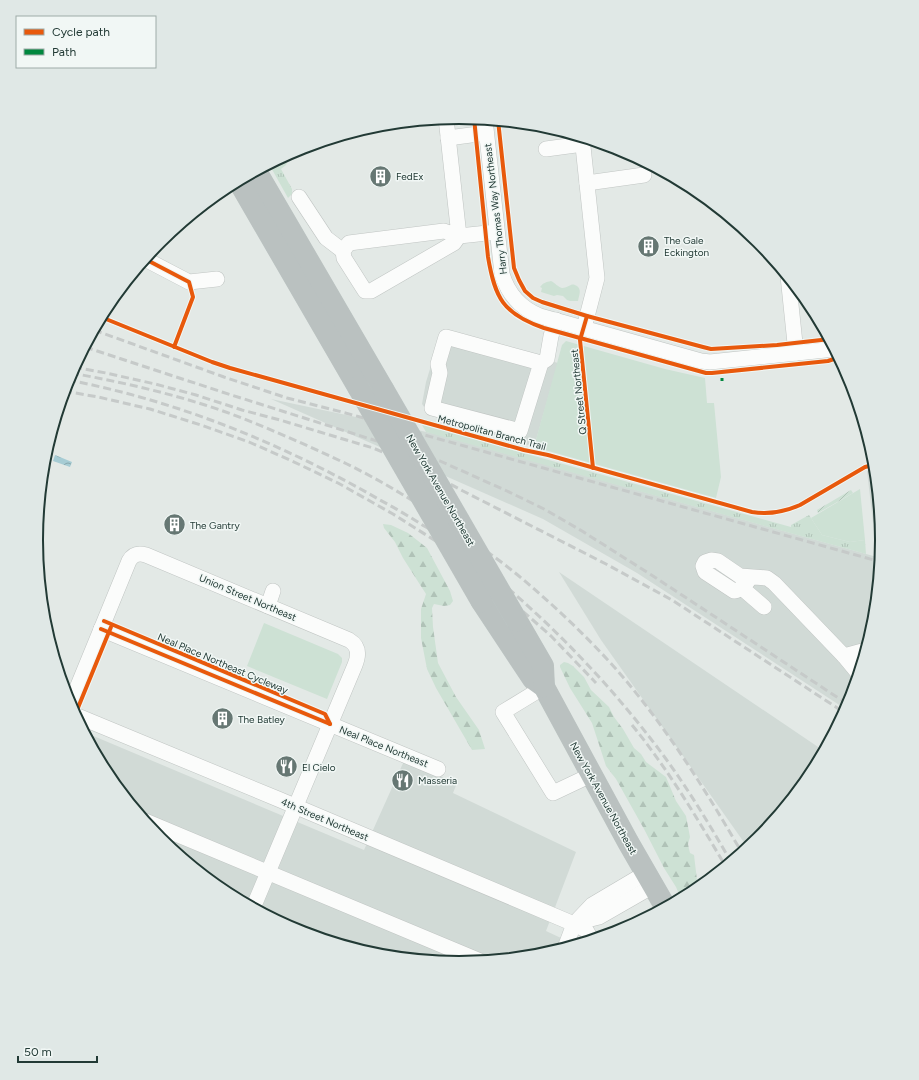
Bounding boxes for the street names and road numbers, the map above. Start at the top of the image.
street label: Harry Thomas Way Northeast [481,142,510,275]
street label: Q Street Northeast [568,348,589,435]
street label: Metropolitan Branch Trail [436,412,548,453]
street label: New York Avenue Northeast [403,432,478,549]
street label: Union Street Northeast [197,571,299,624]
street label: Neal Place Northeast Cycleway [156,630,291,697]
street label: Neal Place Northeast [337,723,430,770]
street label: New York Avenue Northeast [567,740,640,857]
street label: 4th Street Northeast [279,795,371,844]

